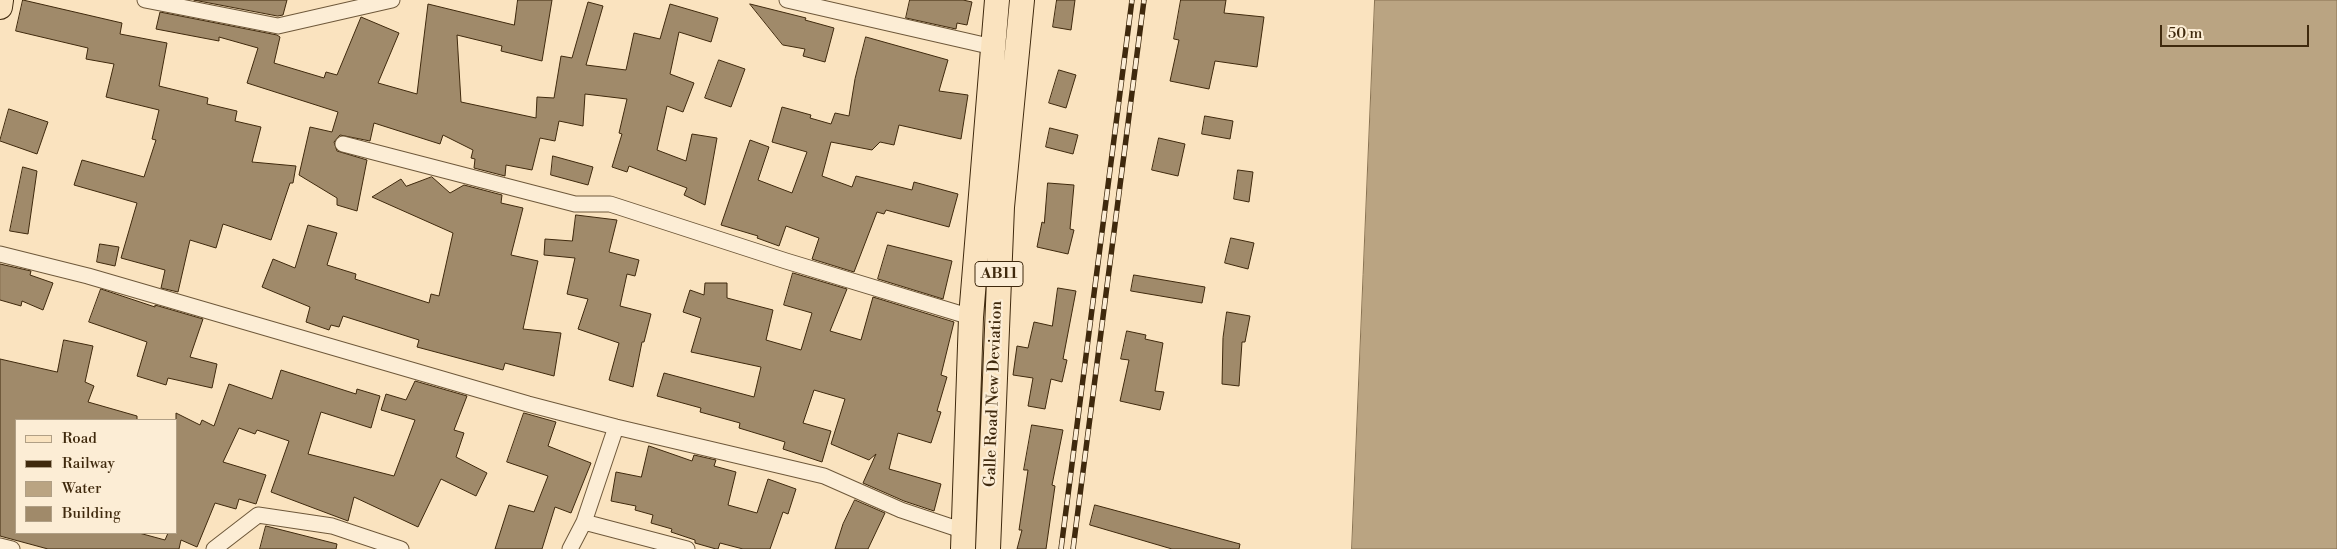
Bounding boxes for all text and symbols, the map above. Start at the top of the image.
scale bar [2162,15,2311,47]
text: 50 m [2168,24,2202,43]
road number: AB11 [975,262,1023,286]
street label: Galle Road New Deviation [981,300,1007,488]
legend [15,419,178,534]
text: Road [62,429,97,448]
text: Railway [62,454,115,473]
text: Water [62,479,101,498]
text: Building [62,504,121,523]

